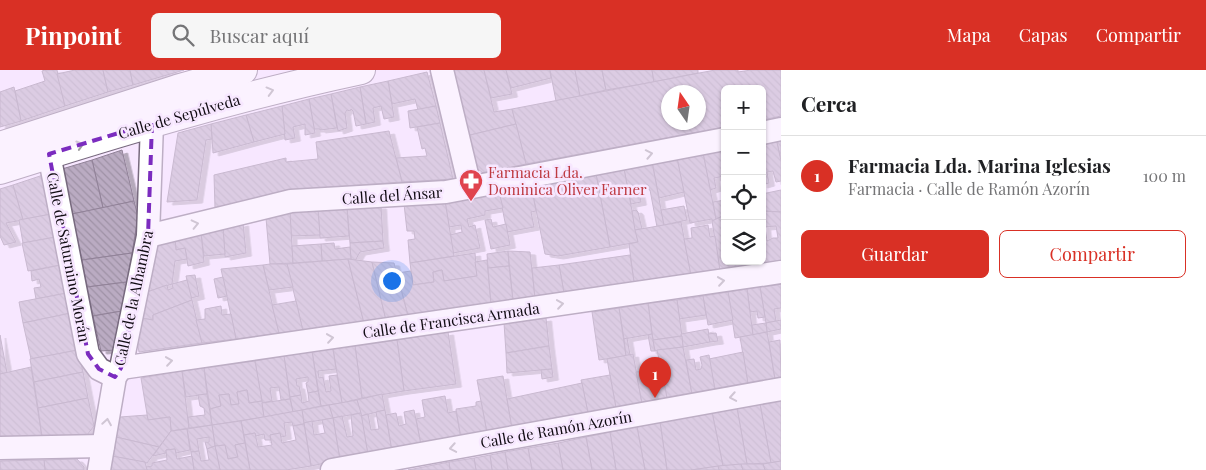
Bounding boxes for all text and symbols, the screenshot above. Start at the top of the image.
search box [151,13,501,58]
text: Pinpoint [25,19,121,51]
icon: search [169,21,197,49]
text: Buscar aquí [209,22,309,48]
text: Mapa [947,23,991,47]
text: Capas [1019,23,1068,47]
text: Compartir [1096,23,1181,47]
north arrow [661,85,706,130]
map controls [721,85,766,265]
button: + [721,85,766,130]
one-way arrow [265,86,274,97]
street label: Calle de Sepúlveda [116,89,243,143]
text: Cerca [801,89,857,117]
button: − [721,130,766,175]
one-way arrow [75,140,83,150]
one-way arrow [644,149,653,159]
text: Farmacia Lda. Marina Iglesias [848,152,1111,178]
place label: Farmacia Lda. Dominica Oliver Farner [488,162,647,199]
text: 1 [814,165,820,186]
text: 100 m [1143,165,1186,186]
pharmacy icon: Farmacia Lda. Dominica Oliver Farner [458,168,484,202]
street label: Calle de Saturnino Morán [43,171,95,343]
button: locate [721,175,766,220]
text: Farmacia · Calle de Ramón Azorín [848,178,1090,199]
street label: Calle del Ánsar [341,181,443,208]
one-way arrow [191,219,200,230]
button: layers [721,220,766,265]
street label: Calle de la Alhambra [109,228,157,368]
button: Guardar [801,230,989,278]
button: Compartir [999,230,1186,278]
your location [379,268,405,294]
one-way arrow [717,276,725,287]
street label: Calle de Francisca Armada [361,298,541,342]
one-way arrow [555,300,564,310]
one-way arrow [325,333,334,343]
one-way arrow [165,356,173,367]
pin: 1 [639,357,671,398]
one-way arrow [729,392,737,402]
street label: Calle de Ramón Azorín [479,406,633,452]
one-way arrow [102,418,112,426]
one-way arrow [448,443,457,453]

